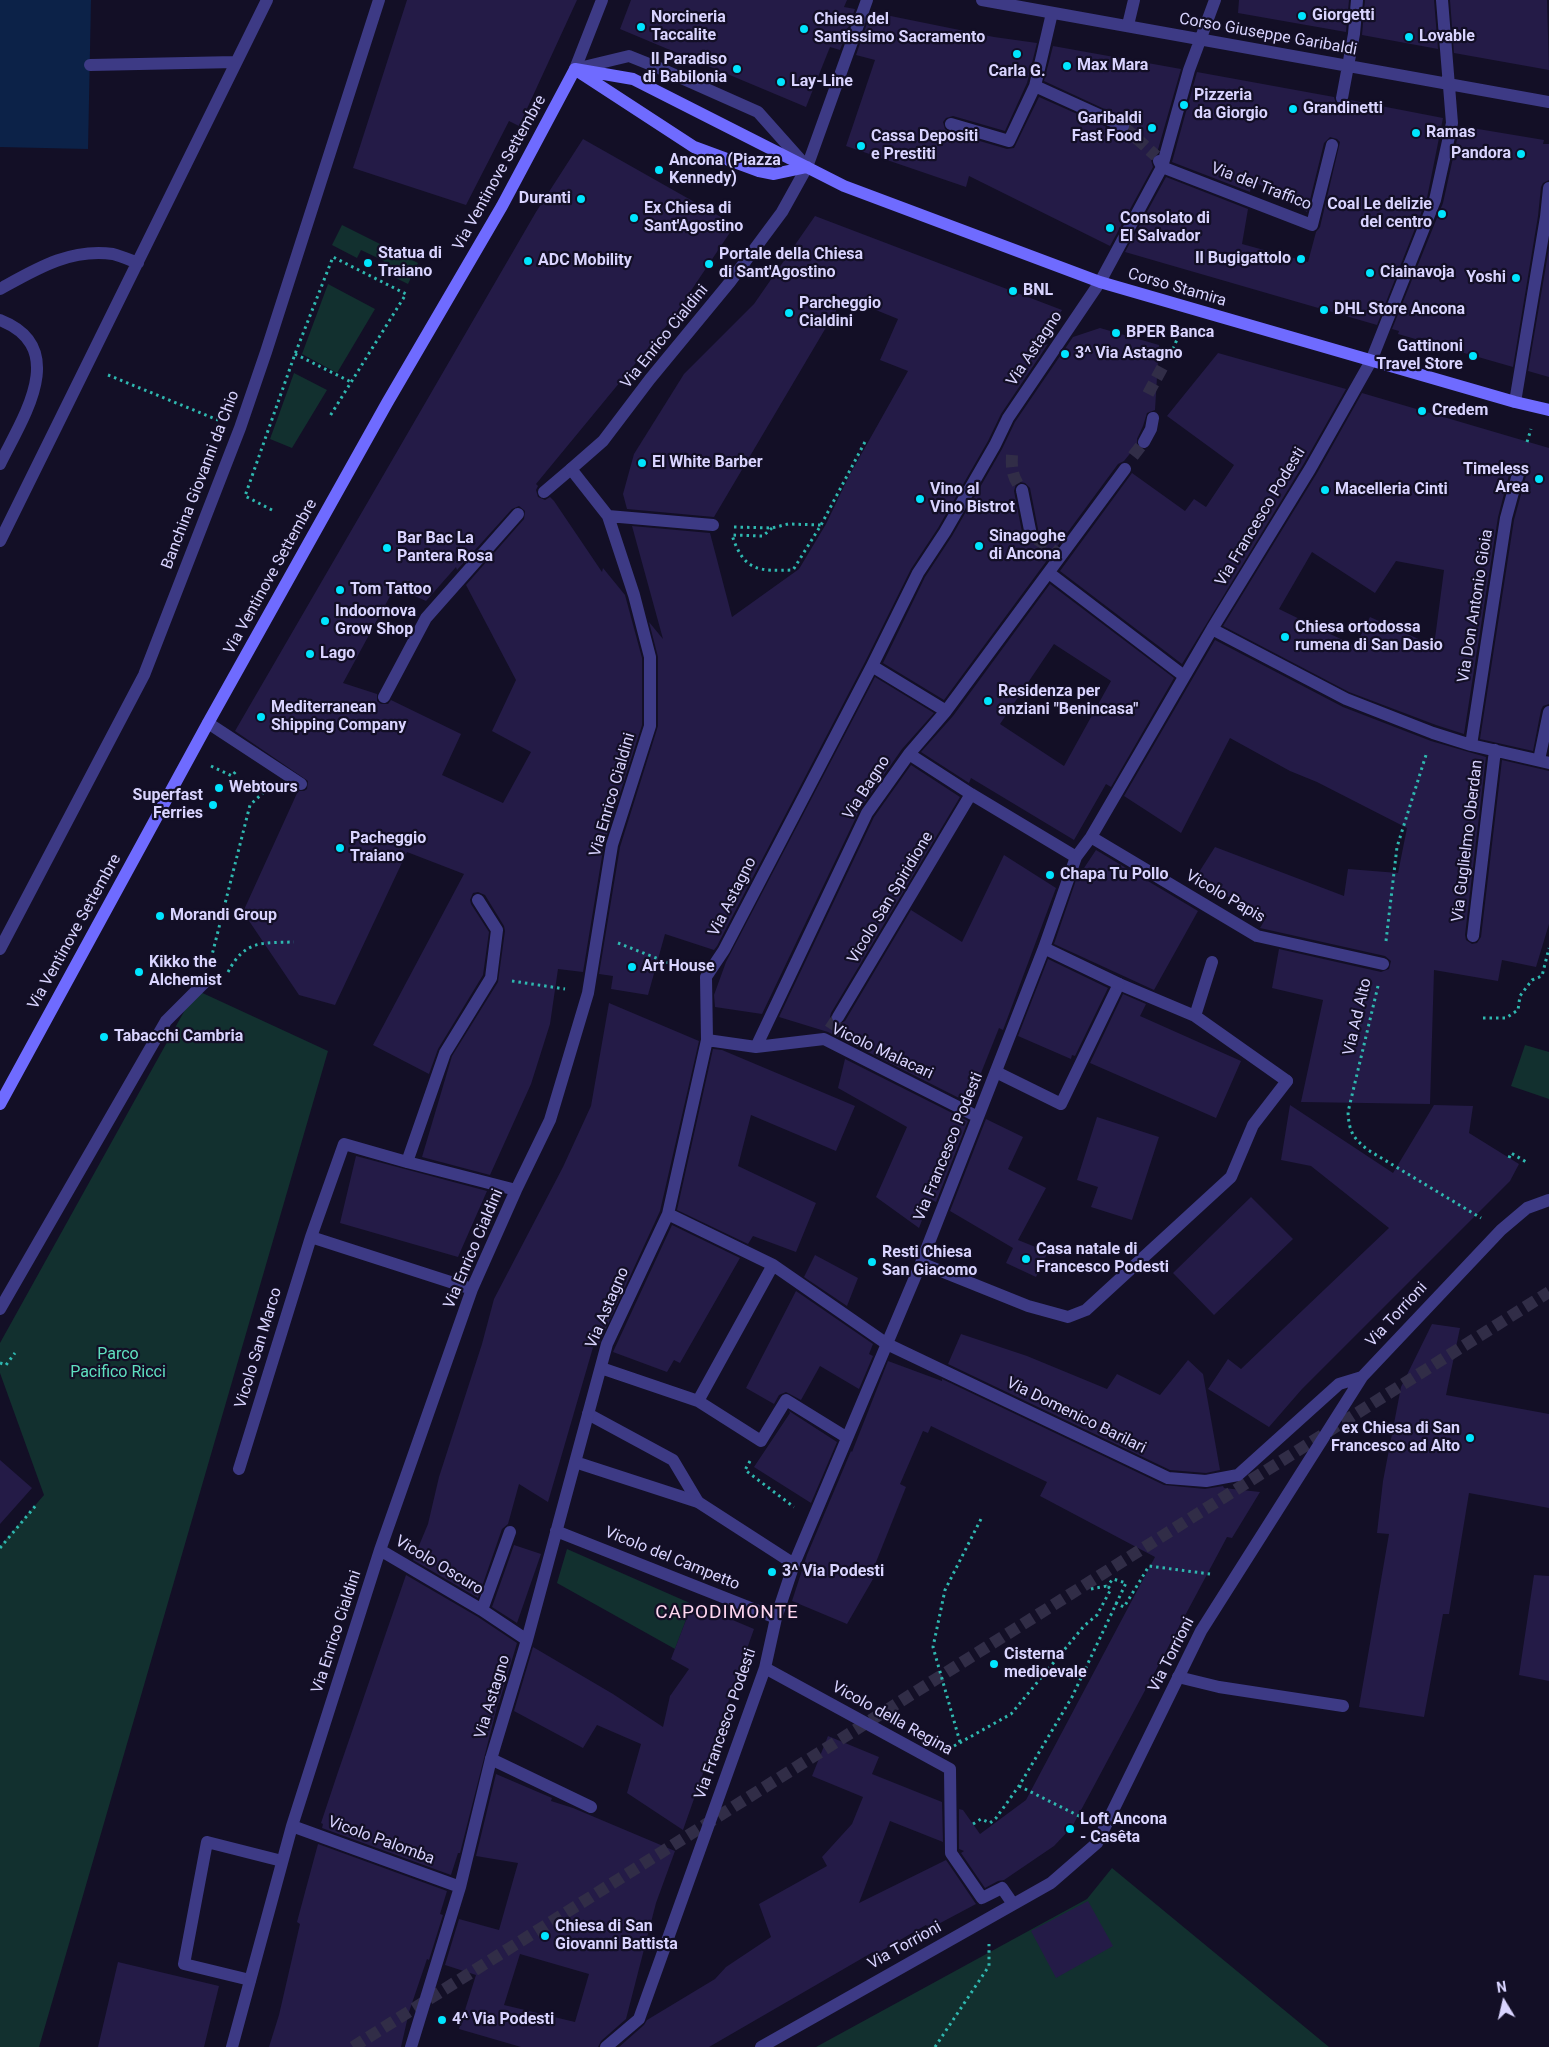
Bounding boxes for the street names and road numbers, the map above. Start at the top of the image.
street label: Corso Giuseppe Garibaldi [1177,10,1359,60]
street label: Via Ventinove Settembre [449,92,551,254]
street label: Via del Traffico [1208,159,1314,215]
street label: Corso Stamira [1126,265,1228,311]
street label: Via Enrico Cialdini [617,281,713,393]
street label: Via Astagno [1003,308,1067,390]
street label: Banchina Giovanni da Chio [158,388,244,572]
street label: Via Francesco Podesti [1212,444,1310,590]
street label: Via Ventinove Settembre [220,496,322,658]
street label: Via Don Antonio Gioia [1454,528,1498,684]
street label: Via Enrico Cialdini [586,731,640,859]
street label: Via Bagno [839,752,895,824]
street label: Via Guglielmo Oberdan [1449,759,1487,923]
street label: Vicolo San Spiridione [844,829,938,967]
street label: Via Ventinove Settembre [24,851,126,1013]
street label: Via Astagno [705,854,761,940]
street label: Vicolo Papis [1182,867,1268,927]
street label: Via Ad Alto [1340,976,1376,1058]
street label: Vicolo Malacari [828,1020,936,1084]
street label: Via Francesco Podesti [910,1070,988,1224]
street label: Via Enrico Cialdini [440,1186,508,1312]
street label: Via Astagno [582,1265,634,1351]
street label: Via Torrioni [1362,1279,1432,1351]
street label: Vicolo San Marco [232,1285,286,1411]
street label: Via Domenico Barilari [1003,1374,1149,1458]
street label: Vicolo del Campetto [602,1523,742,1595]
street label: Vicolo Oscuro [391,1532,487,1600]
street label: Via Enrico Cialdini [308,1568,366,1696]
street label: Via Torrioni [1145,1614,1199,1696]
street label: Via Francesco Podesti [691,1646,761,1802]
street label: Via Astagno [471,1653,515,1741]
street label: Vicolo della Regina [828,1678,956,1760]
street label: Vicolo Palomba [325,1813,437,1869]
street label: Via Torrioni [865,1918,945,1974]

